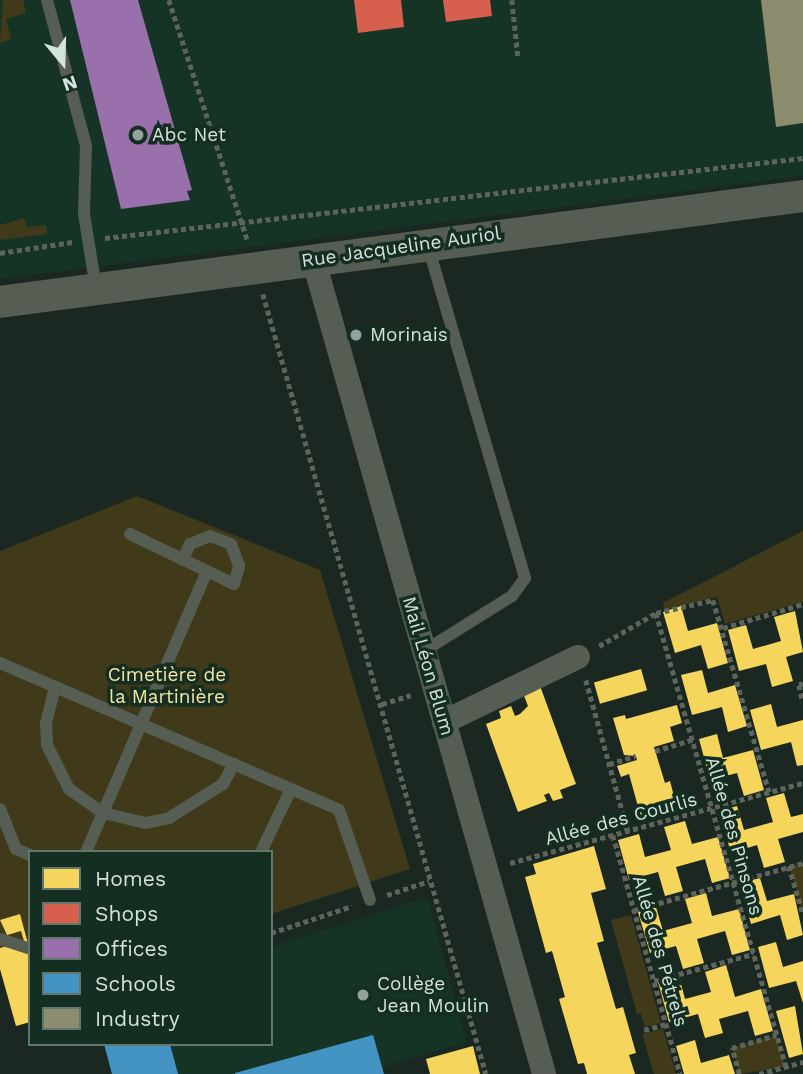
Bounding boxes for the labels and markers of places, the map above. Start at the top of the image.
place label: Abc Net [152,124,226,146]
marker: Abc Net [130,127,146,143]
place label: Morinais [370,324,448,346]
marker: Morinais [348,327,364,343]
place label: Collège Jean Moulin [377,973,489,1017]
marker: Collège Jean Moulin [355,987,371,1003]

